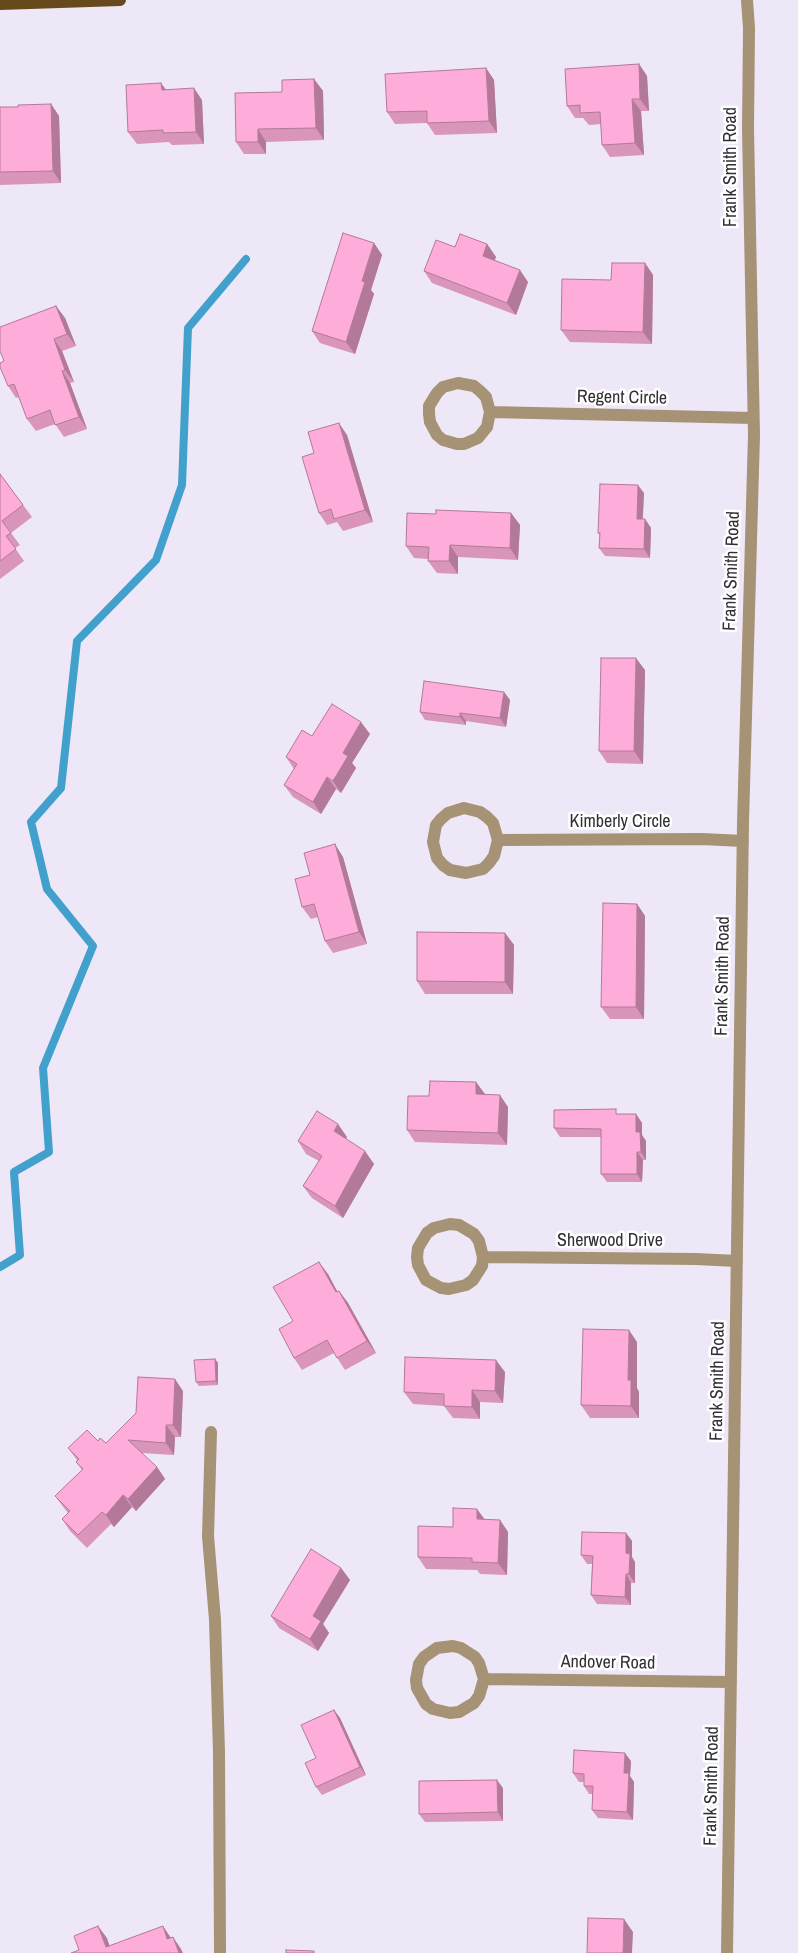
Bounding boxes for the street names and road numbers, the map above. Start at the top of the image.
street label: Frank Smith Road [720,107,742,227]
street label: Regent Circle [577,386,667,410]
street label: Frank Smith Road [719,511,745,631]
street label: Kimberly Circle [570,811,670,833]
street label: Frank Smith Road [711,916,735,1036]
street label: Sherwood Drive [557,1230,663,1252]
street label: Frank Smith Road [706,1321,730,1441]
street label: Andover Road [561,1651,655,1675]
street label: Frank Smith Road [700,1726,724,1846]

